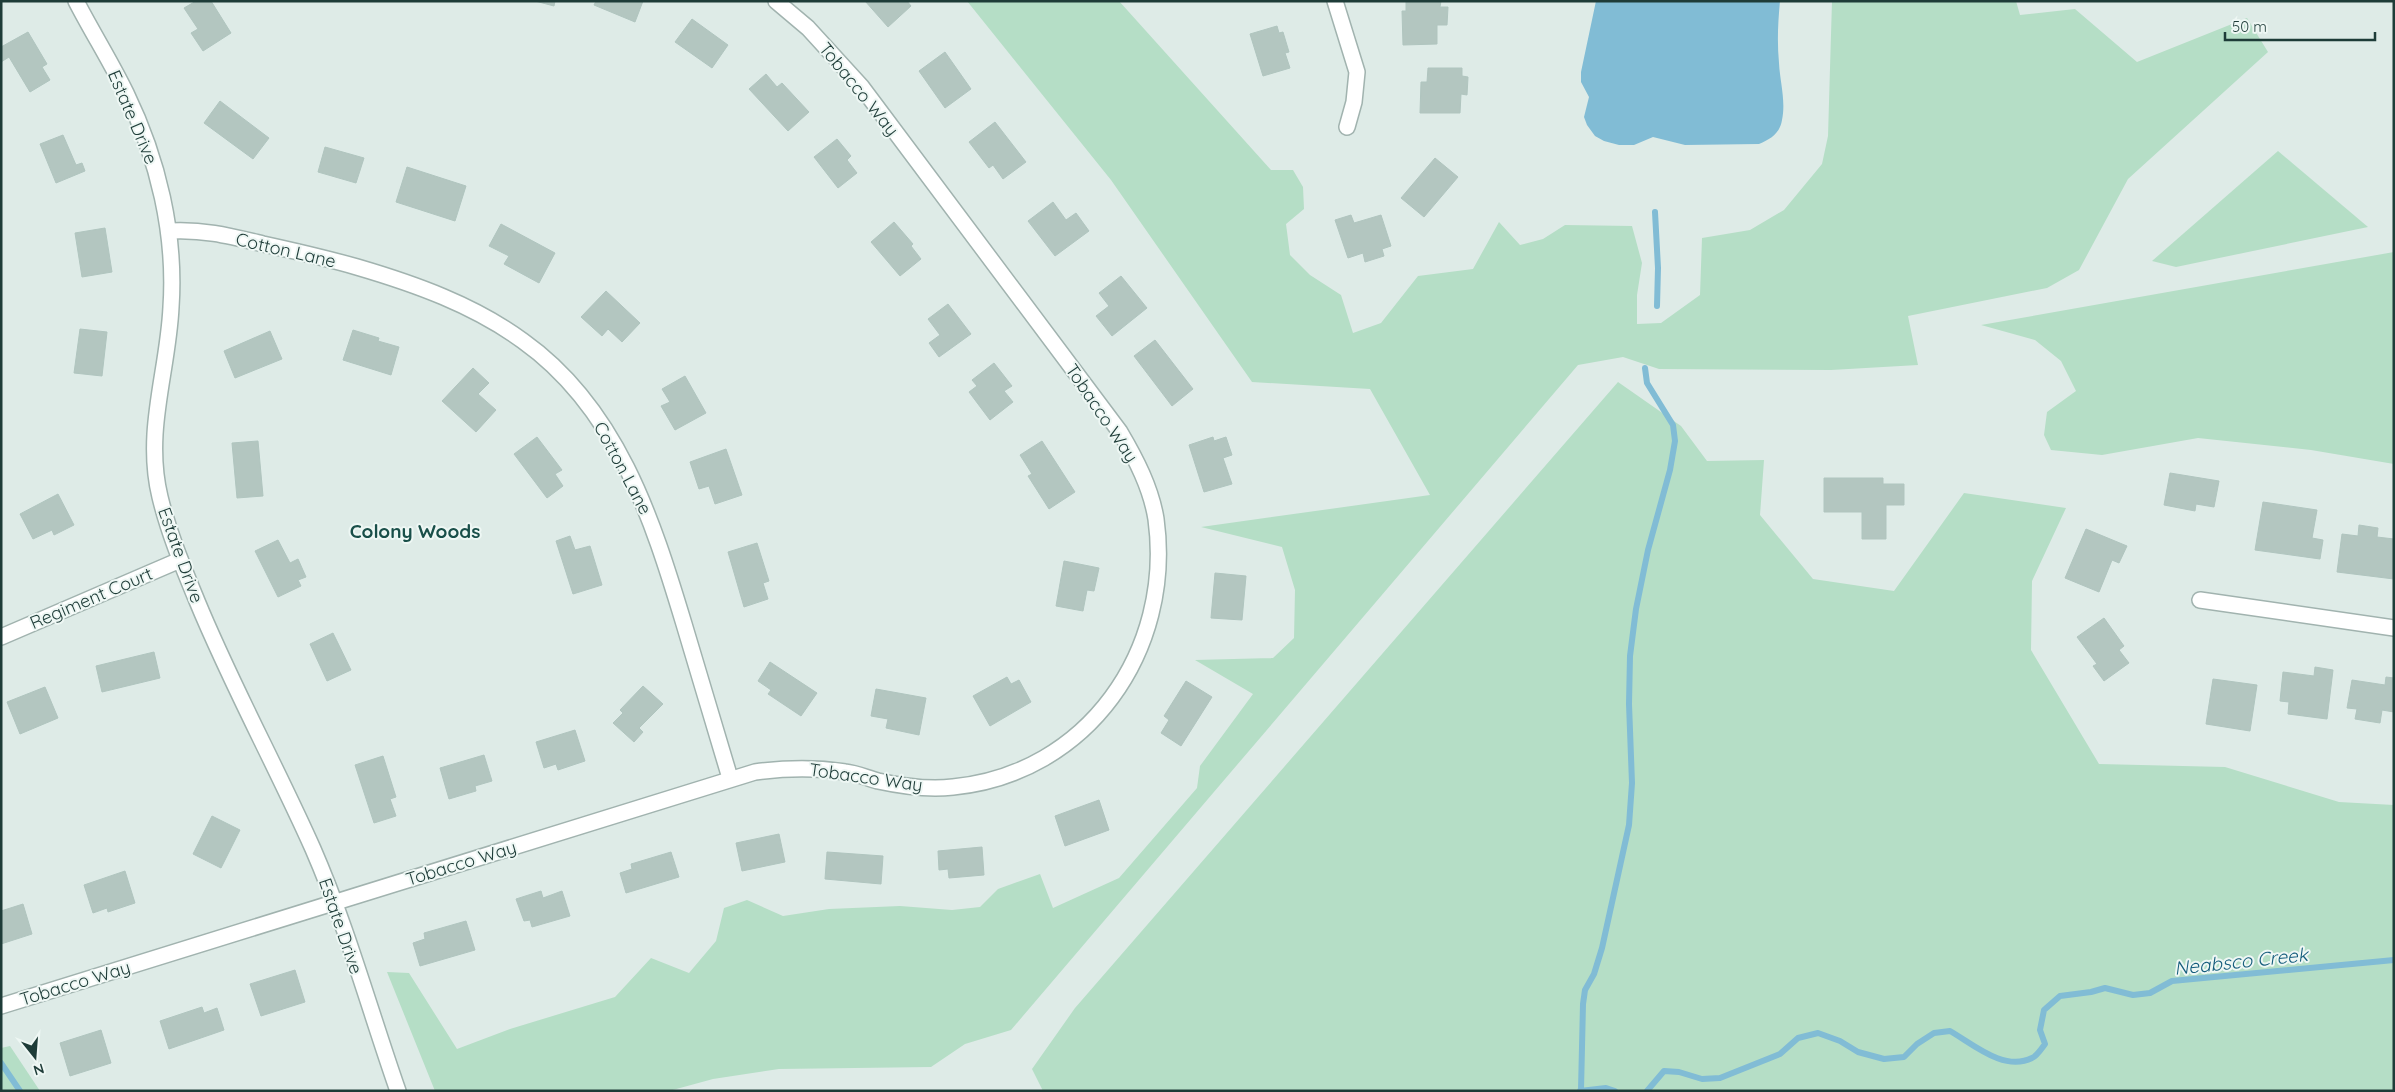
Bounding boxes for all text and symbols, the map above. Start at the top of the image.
scale bar [2225,10,2375,42]
text: 50 m [2232,17,2267,36]
street label: Tobacco Way [814,37,904,141]
street label: Estate Drive [103,66,163,168]
street label: Cotton Lane [234,227,338,273]
street label: Tobacco Way [1061,359,1143,467]
street label: Cotton Lane [589,418,657,518]
street label: Estate Drive [153,504,209,606]
district label: Colony Woods [350,519,480,543]
street label: Regiment Court [26,562,156,634]
street label: Tobacco Way [808,758,924,796]
street label: Tobacco Way [403,835,519,891]
street label: Estate Drive [314,875,368,977]
water label: Neabsco Creek [2173,942,2311,980]
street label: Tobacco Way [17,955,133,1011]
north arrow [10,1032,60,1082]
text: N [31,1059,46,1080]

